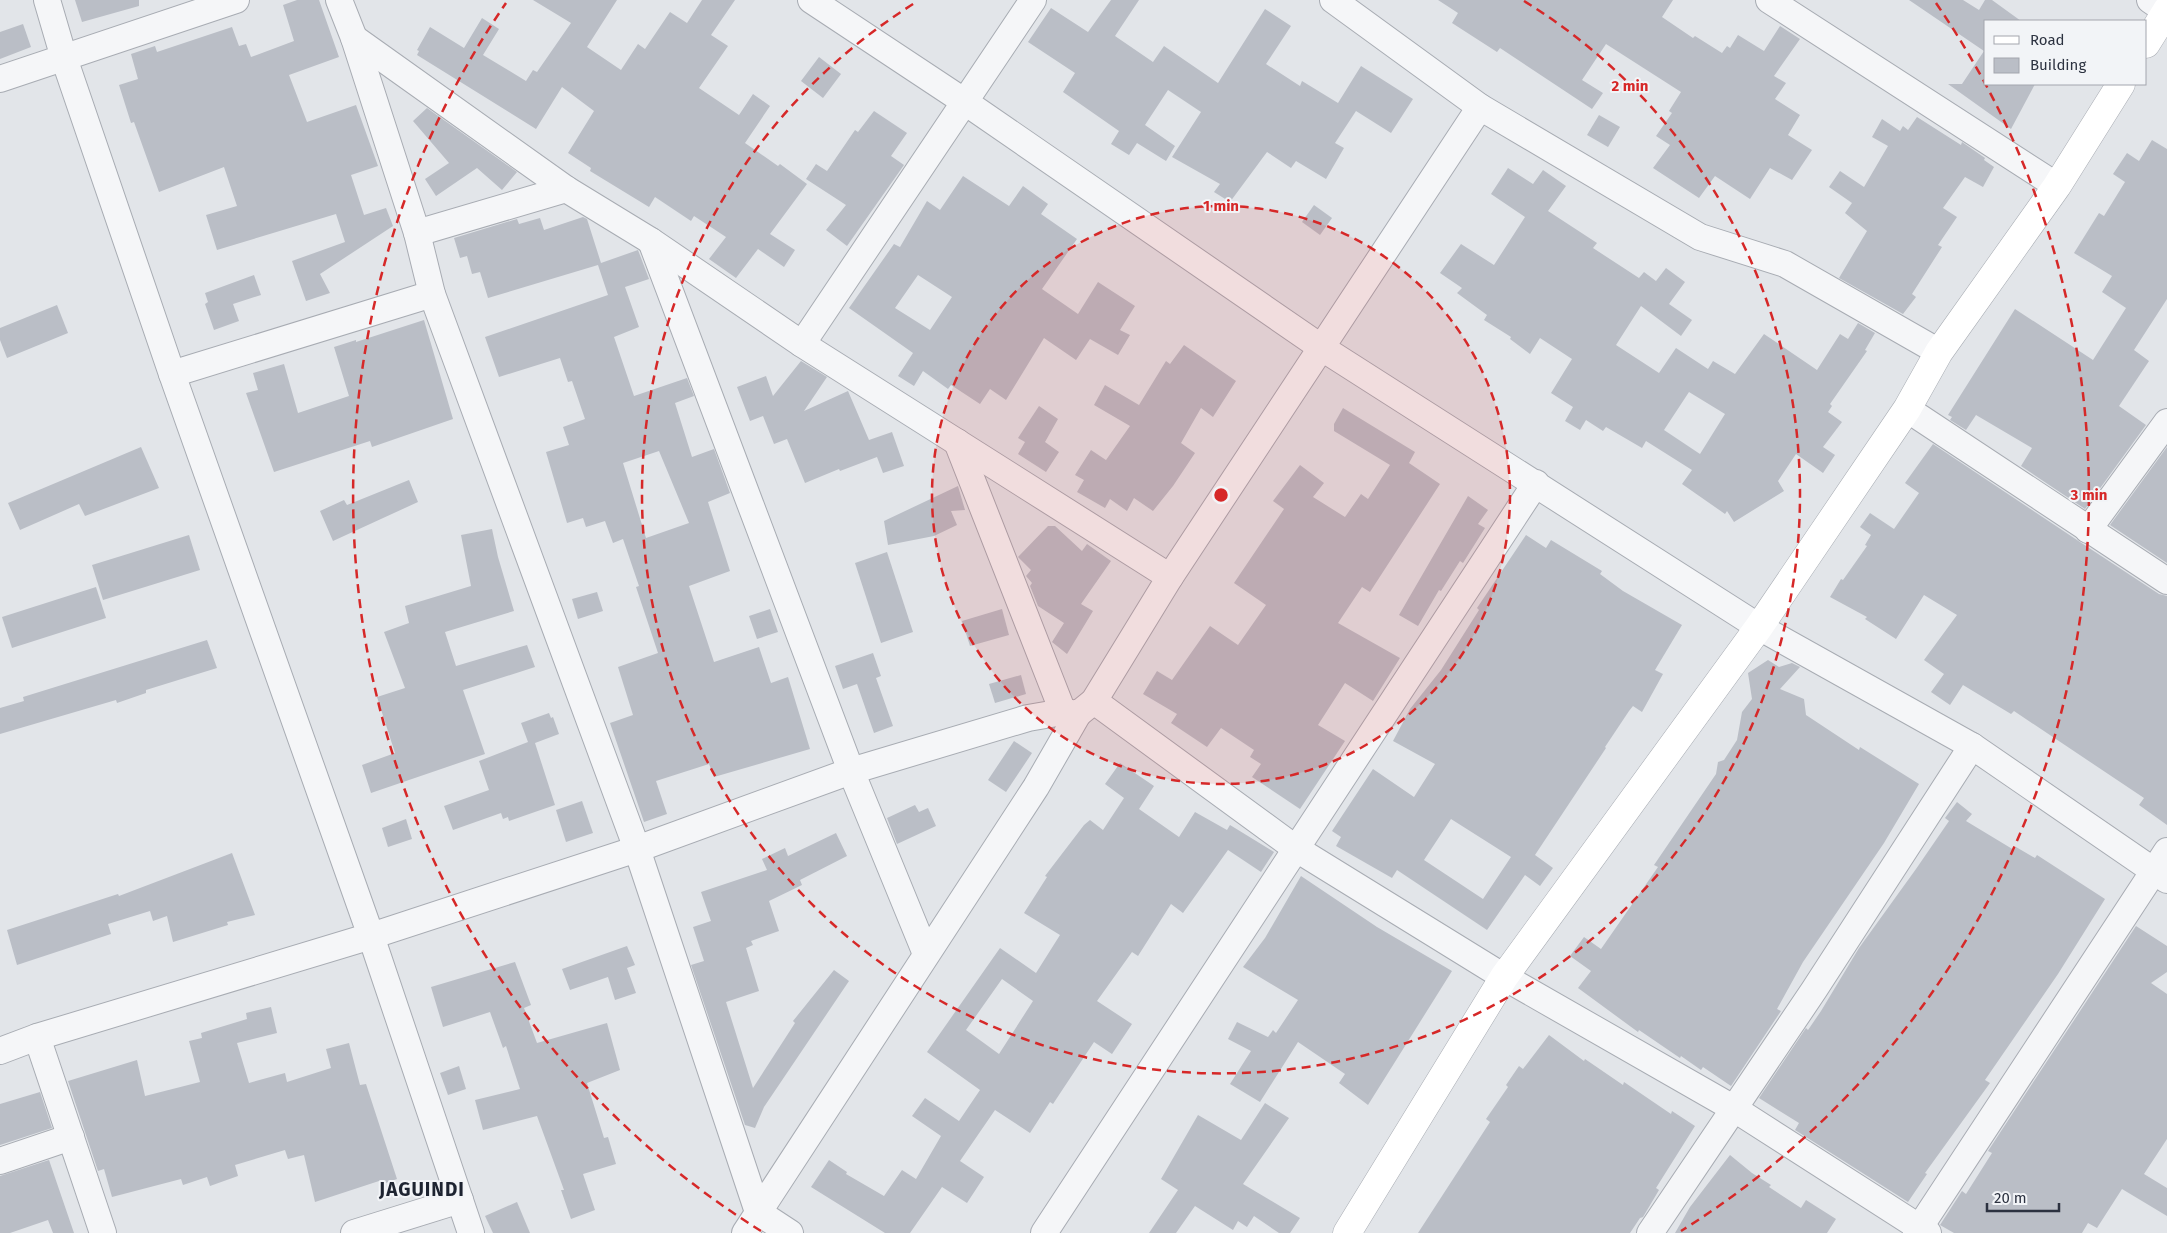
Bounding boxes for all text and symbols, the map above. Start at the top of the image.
legend [1984,20,2147,85]
text: Road [2030,31,2065,49]
text: Building [2030,56,2086,74]
text: 2 min [1612,77,1648,95]
text: 1 min [1203,197,1239,215]
centre of rings [1212,486,1230,504]
text: 3 min [2070,486,2107,504]
district label: JAGUINDI [378,1178,465,1201]
scale bar [1987,1180,2060,1212]
text: 20 m [1994,1189,2027,1207]

